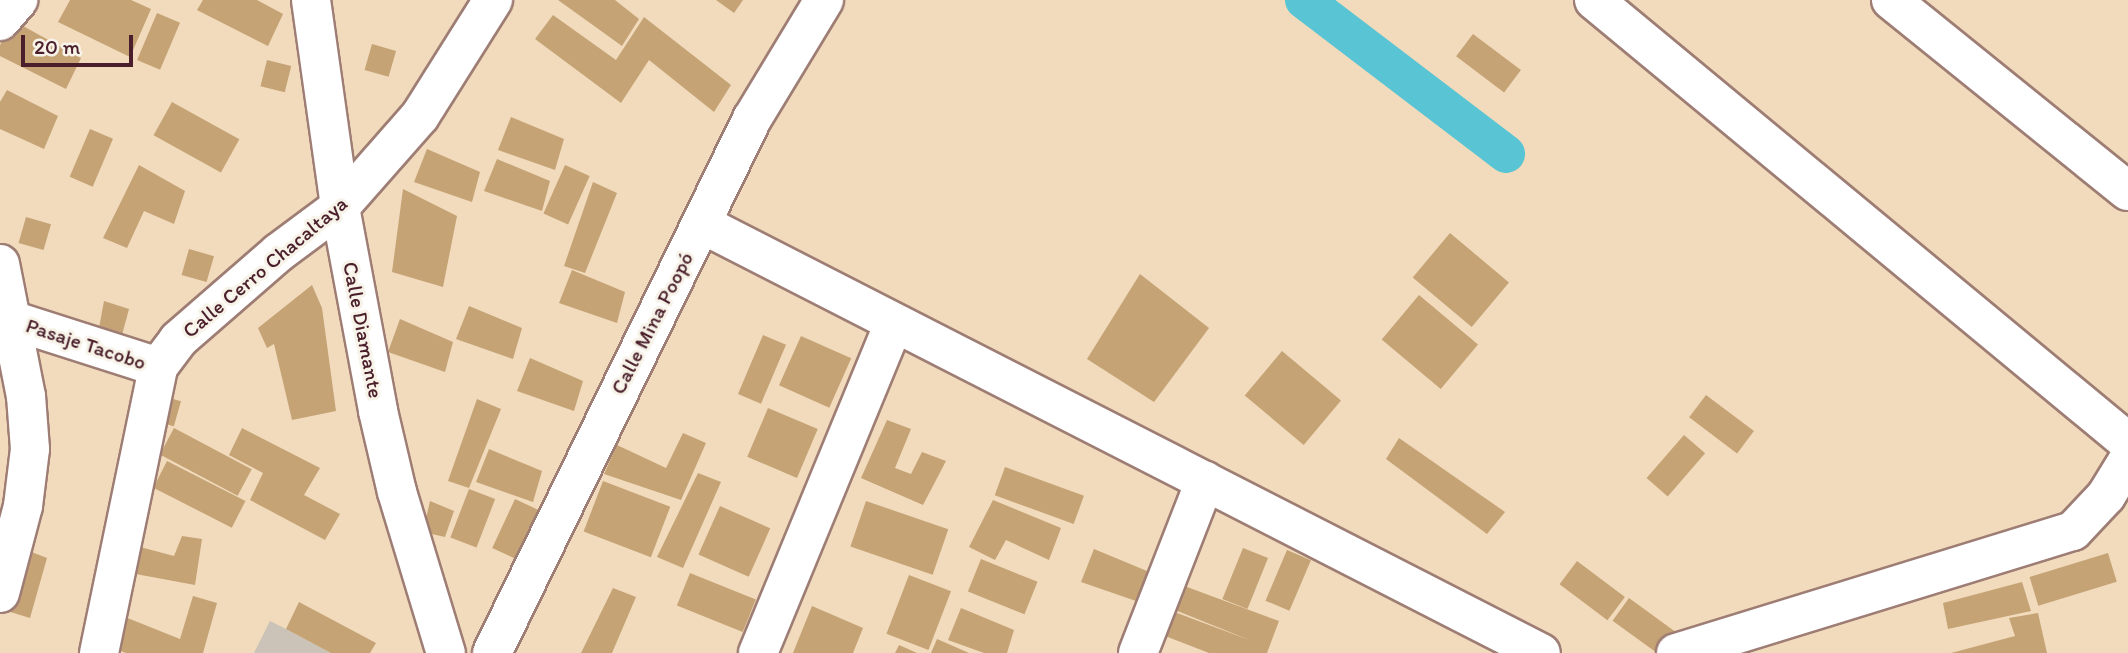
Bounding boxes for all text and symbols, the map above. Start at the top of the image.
scale bar [24,21,136,65]
text: 20 m [34,34,80,59]
street label: Calle Cerro Chacaltaya [177,191,353,343]
street label: Calle Mina Poopó [606,248,698,398]
street label: Calle Diamante [337,260,389,400]
street label: Pasaje Tacobo [23,313,149,375]

